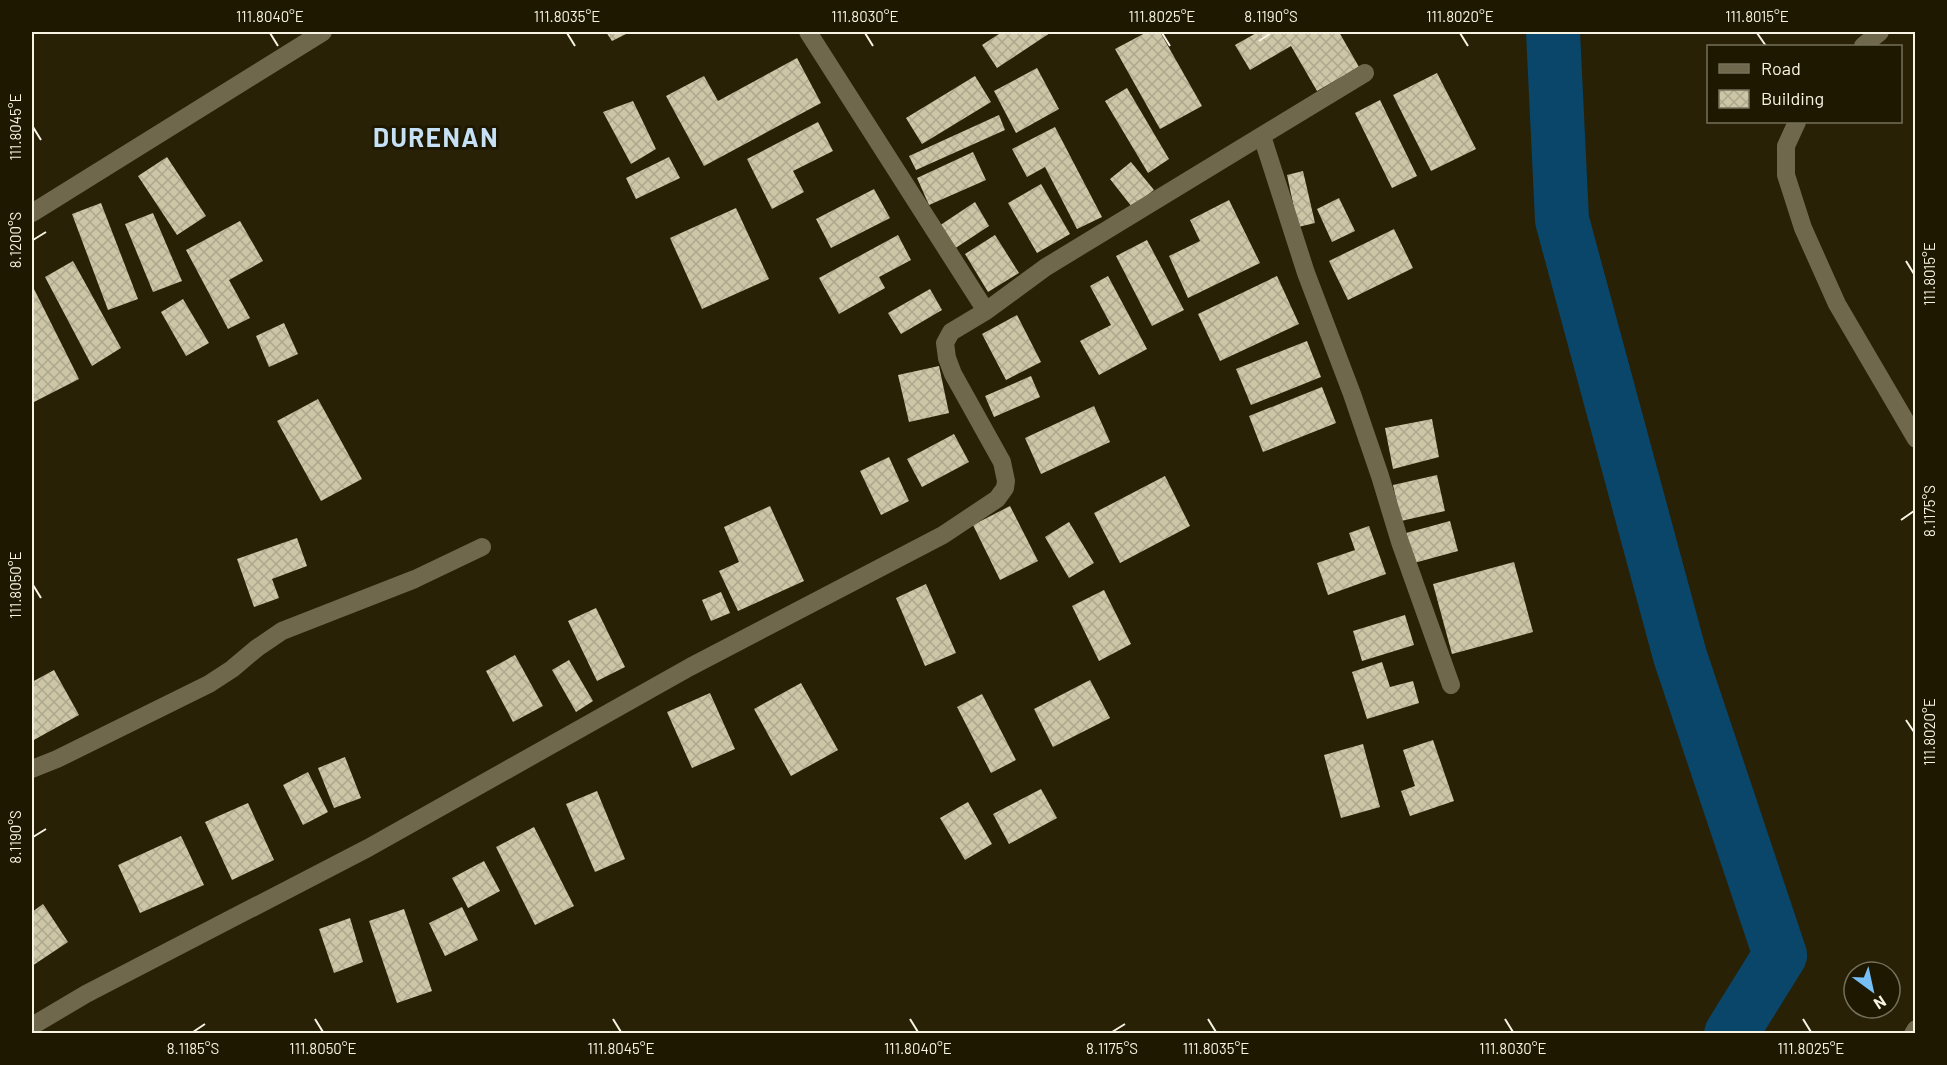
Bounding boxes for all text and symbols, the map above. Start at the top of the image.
text: 111.8040°E [236,7,304,25]
text: 111.8035°E [534,7,600,25]
text: 111.8030°E [831,7,899,25]
text: 111.8025°E [1129,7,1195,25]
text: 8.1190°S [1244,7,1298,25]
text: 111.8020°E [1426,7,1494,25]
text: 111.8015°E [1725,7,1789,25]
legend [1707,45,1902,123]
text: Road [1761,57,1801,79]
text: Building [1761,87,1824,109]
text: 111.8045°E [6,93,24,161]
district label: DURENAN [373,121,499,152]
text: 8.1200°S [6,212,24,268]
text: 111.8015°E [1920,242,1938,306]
text: 8.1175°S [1920,485,1938,537]
text: 111.8050°E [6,551,24,619]
text: 111.8020°E [1920,698,1938,766]
text: 8.1190°S [6,810,24,864]
north arrow [1842,960,1902,1020]
text: N [1871,992,1890,1014]
text: 8.1185°S [167,1039,219,1057]
text: 111.8050°E [289,1039,357,1057]
text: 111.8045°E [587,1039,655,1057]
text: 111.8040°E [884,1039,952,1057]
text: 8.1175°S [1086,1039,1138,1057]
text: 111.8035°E [1183,1039,1249,1057]
text: 111.8030°E [1479,1039,1547,1057]
text: 111.8025°E [1778,1039,1844,1057]

